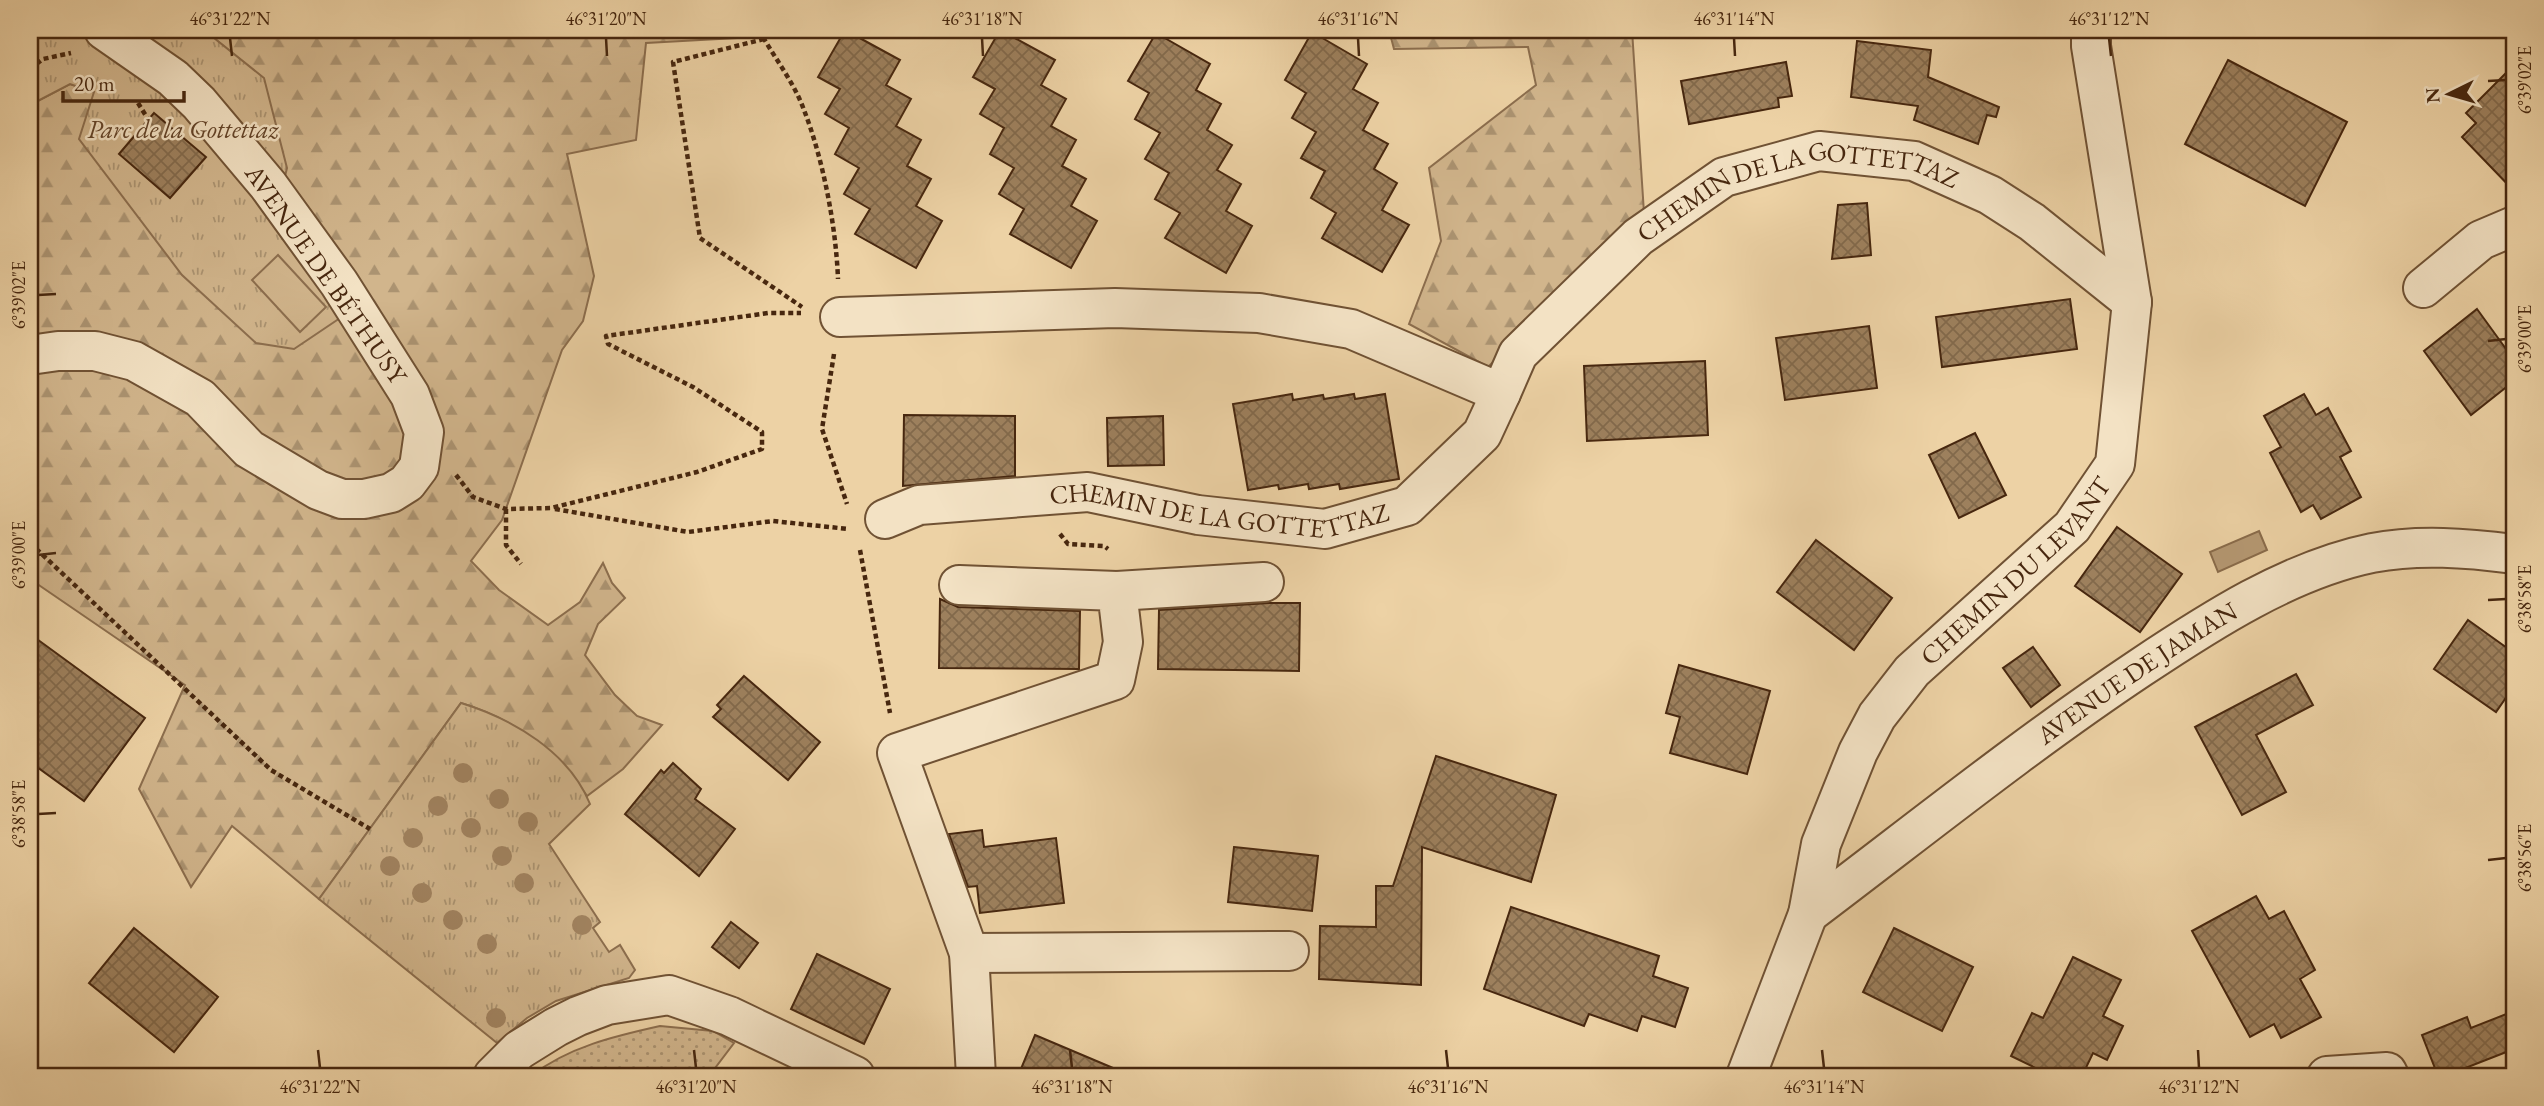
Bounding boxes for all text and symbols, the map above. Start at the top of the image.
text: 46°31'22"N [190,7,271,30]
text: 46°31'20"N [566,7,647,30]
text: 46°31'18"N [942,7,1023,30]
text: 46°31'16"N [1318,7,1399,30]
text: 46°31'14"N [1694,7,1775,30]
text: 46°31'12"N [2069,7,2150,30]
text: 6°39'02"E [2513,46,2536,114]
scale bar [63,60,184,104]
north arrow [2414,60,2484,130]
text: 20 m [74,70,115,97]
text: N [2419,86,2446,104]
park label: Parc de la Gottettaz [87,112,279,146]
street label: CHEMIN DE LA GOTTETTAZ [1630,133,1965,250]
street label: AVENUE DE BÉTHUSY [237,157,416,392]
text: 6°39'02"E [7,261,30,329]
text: 6°39'00"E [2513,305,2536,373]
street label: CHEMIN DU LEVANT [1913,470,2119,673]
street label: CHEMIN DE LA GOTTETTAZ [1048,475,1393,546]
text: 6°39'00"E [7,521,30,589]
text: 6°38'58"E [2513,565,2536,633]
street label: AVENUE DE JAMAN [2029,593,2244,753]
text: 6°38'58"E [7,780,30,848]
text: 6°38'56"E [2513,824,2536,892]
text: 46°31'22"N [280,1075,361,1098]
text: 46°31'20"N [656,1075,737,1098]
text: 46°31'18"N [1032,1075,1113,1098]
text: 46°31'16"N [1408,1075,1489,1098]
text: 46°31'14"N [1784,1075,1865,1098]
text: 46°31'12"N [2159,1075,2240,1098]

